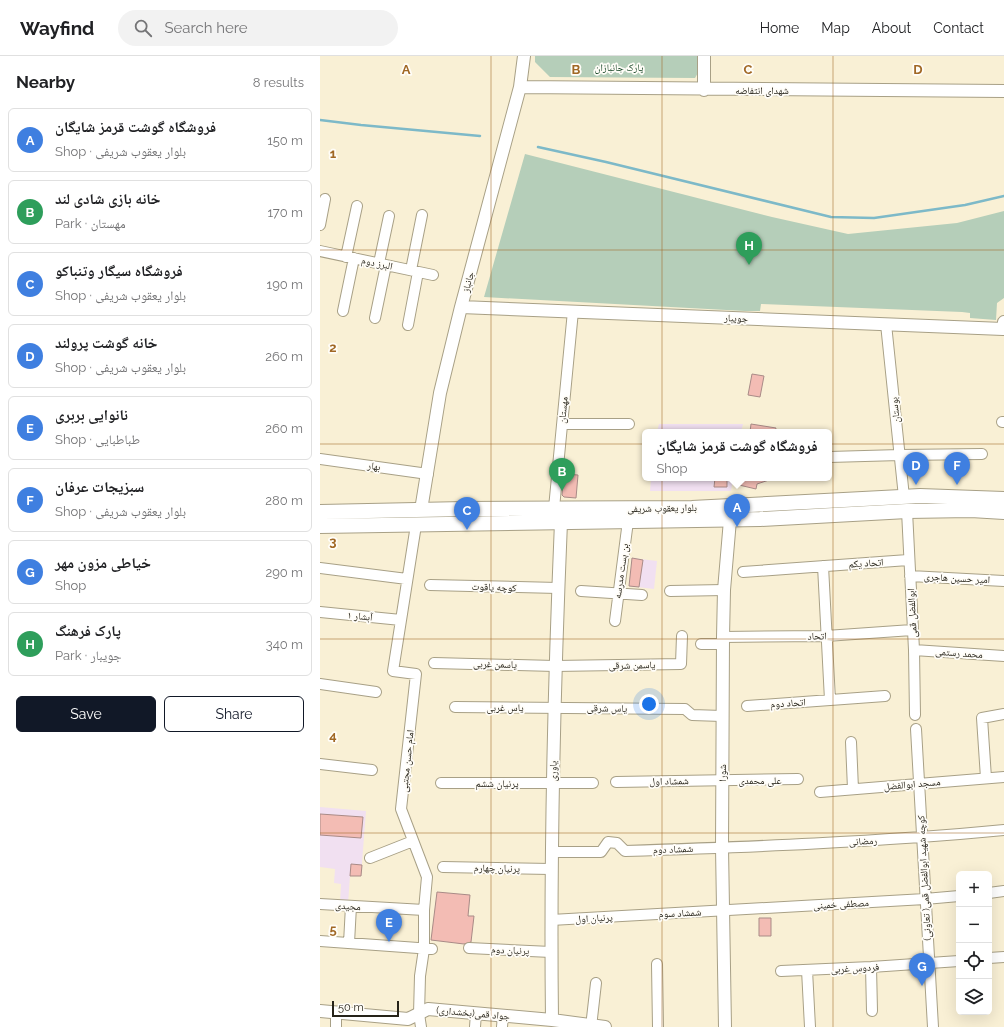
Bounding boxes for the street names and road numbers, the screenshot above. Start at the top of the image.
street label: شهدای انتفاضه [735,85,789,97]
street label: البرز دوم [360,254,394,274]
street label: جانباز [460,270,476,295]
street label: جویبار [723,312,749,324]
street label: مهستان [556,396,571,424]
street label: بوستان [888,396,903,424]
street label: بهار [366,460,381,473]
street label: بلوار یعقوب شریفی [627,502,697,515]
street label: بن بست مدرسه [612,543,631,599]
street label: اتحاد یکم [848,556,884,572]
street label: امیر حسین هاجری [924,571,990,586]
street label: کوچه یاقوت [471,581,517,594]
street label: ابوالفضل قمی [905,588,920,638]
street label: آبشار ۱ [347,609,374,623]
street label: اتحاد [807,630,827,642]
street label: محمد رستمی [935,646,984,661]
street label: یاسمن غربی [473,658,517,671]
street label: یاسمن شرقی [609,659,655,672]
street label: اتحاد دوم [770,696,806,712]
street label: یاس غربی [486,702,524,714]
street label: یاس شرقی [587,702,627,715]
street label: امام حسن مجتبی [398,729,418,793]
street label: یاوری [547,761,560,781]
street label: شورا [717,764,728,782]
street label: شمشاد اول [649,775,689,788]
street label: علی محمدی [738,775,782,787]
street label: مسجد ابوالفضل [883,776,941,793]
street label: پرنیان ششم [475,778,519,791]
street label: کوچه شهید ابوالفضل قمی( تعاونی) [915,815,934,941]
street label: رمضانی [849,835,878,848]
street label: شمشاد دوم [653,843,694,857]
street label: پرنیان چهارم [474,862,520,876]
street label: مصطفی خمینی [813,897,870,912]
street label: مجیدی [335,900,362,913]
street label: شمشاد سوم [658,906,702,922]
street label: پرنیان اول [575,912,613,926]
street label: پرنیان دوم [491,944,529,958]
street label: فردوس غربی [831,961,880,976]
street label: جواد قمی(بخشداری) [436,1004,511,1023]

